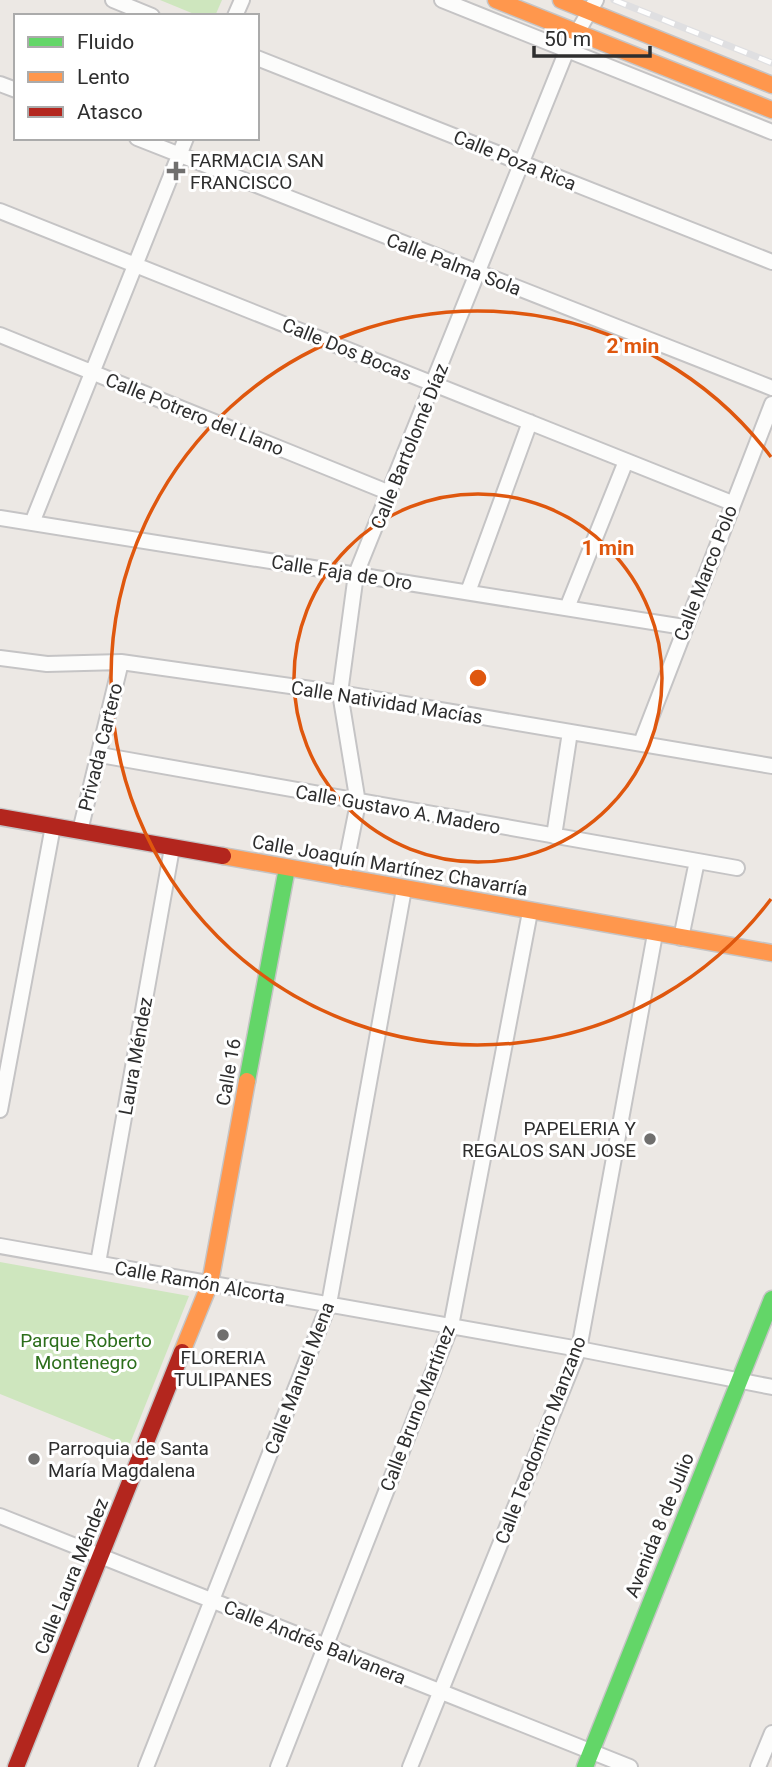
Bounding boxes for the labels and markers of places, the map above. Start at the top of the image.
place label: FARMACIA SAN FRANCISCO [190,149,324,194]
marker: FARMACIA SAN FRANCISCO [168,163,184,179]
centre of rings [466,666,490,690]
place label: PAPELERIA Y REGALOS SAN JOSE [462,1117,637,1162]
marker: PAPELERIA Y REGALOS SAN JOSE [642,1131,658,1147]
marker: FLORERIA TULIPANES [215,1327,231,1343]
place label: FLORERIA TULIPANES [174,1346,272,1391]
place label: Parroquia de Santa María Magdalena [48,1437,209,1482]
marker: Parroquia de Santa María Magdalena [26,1451,42,1467]

